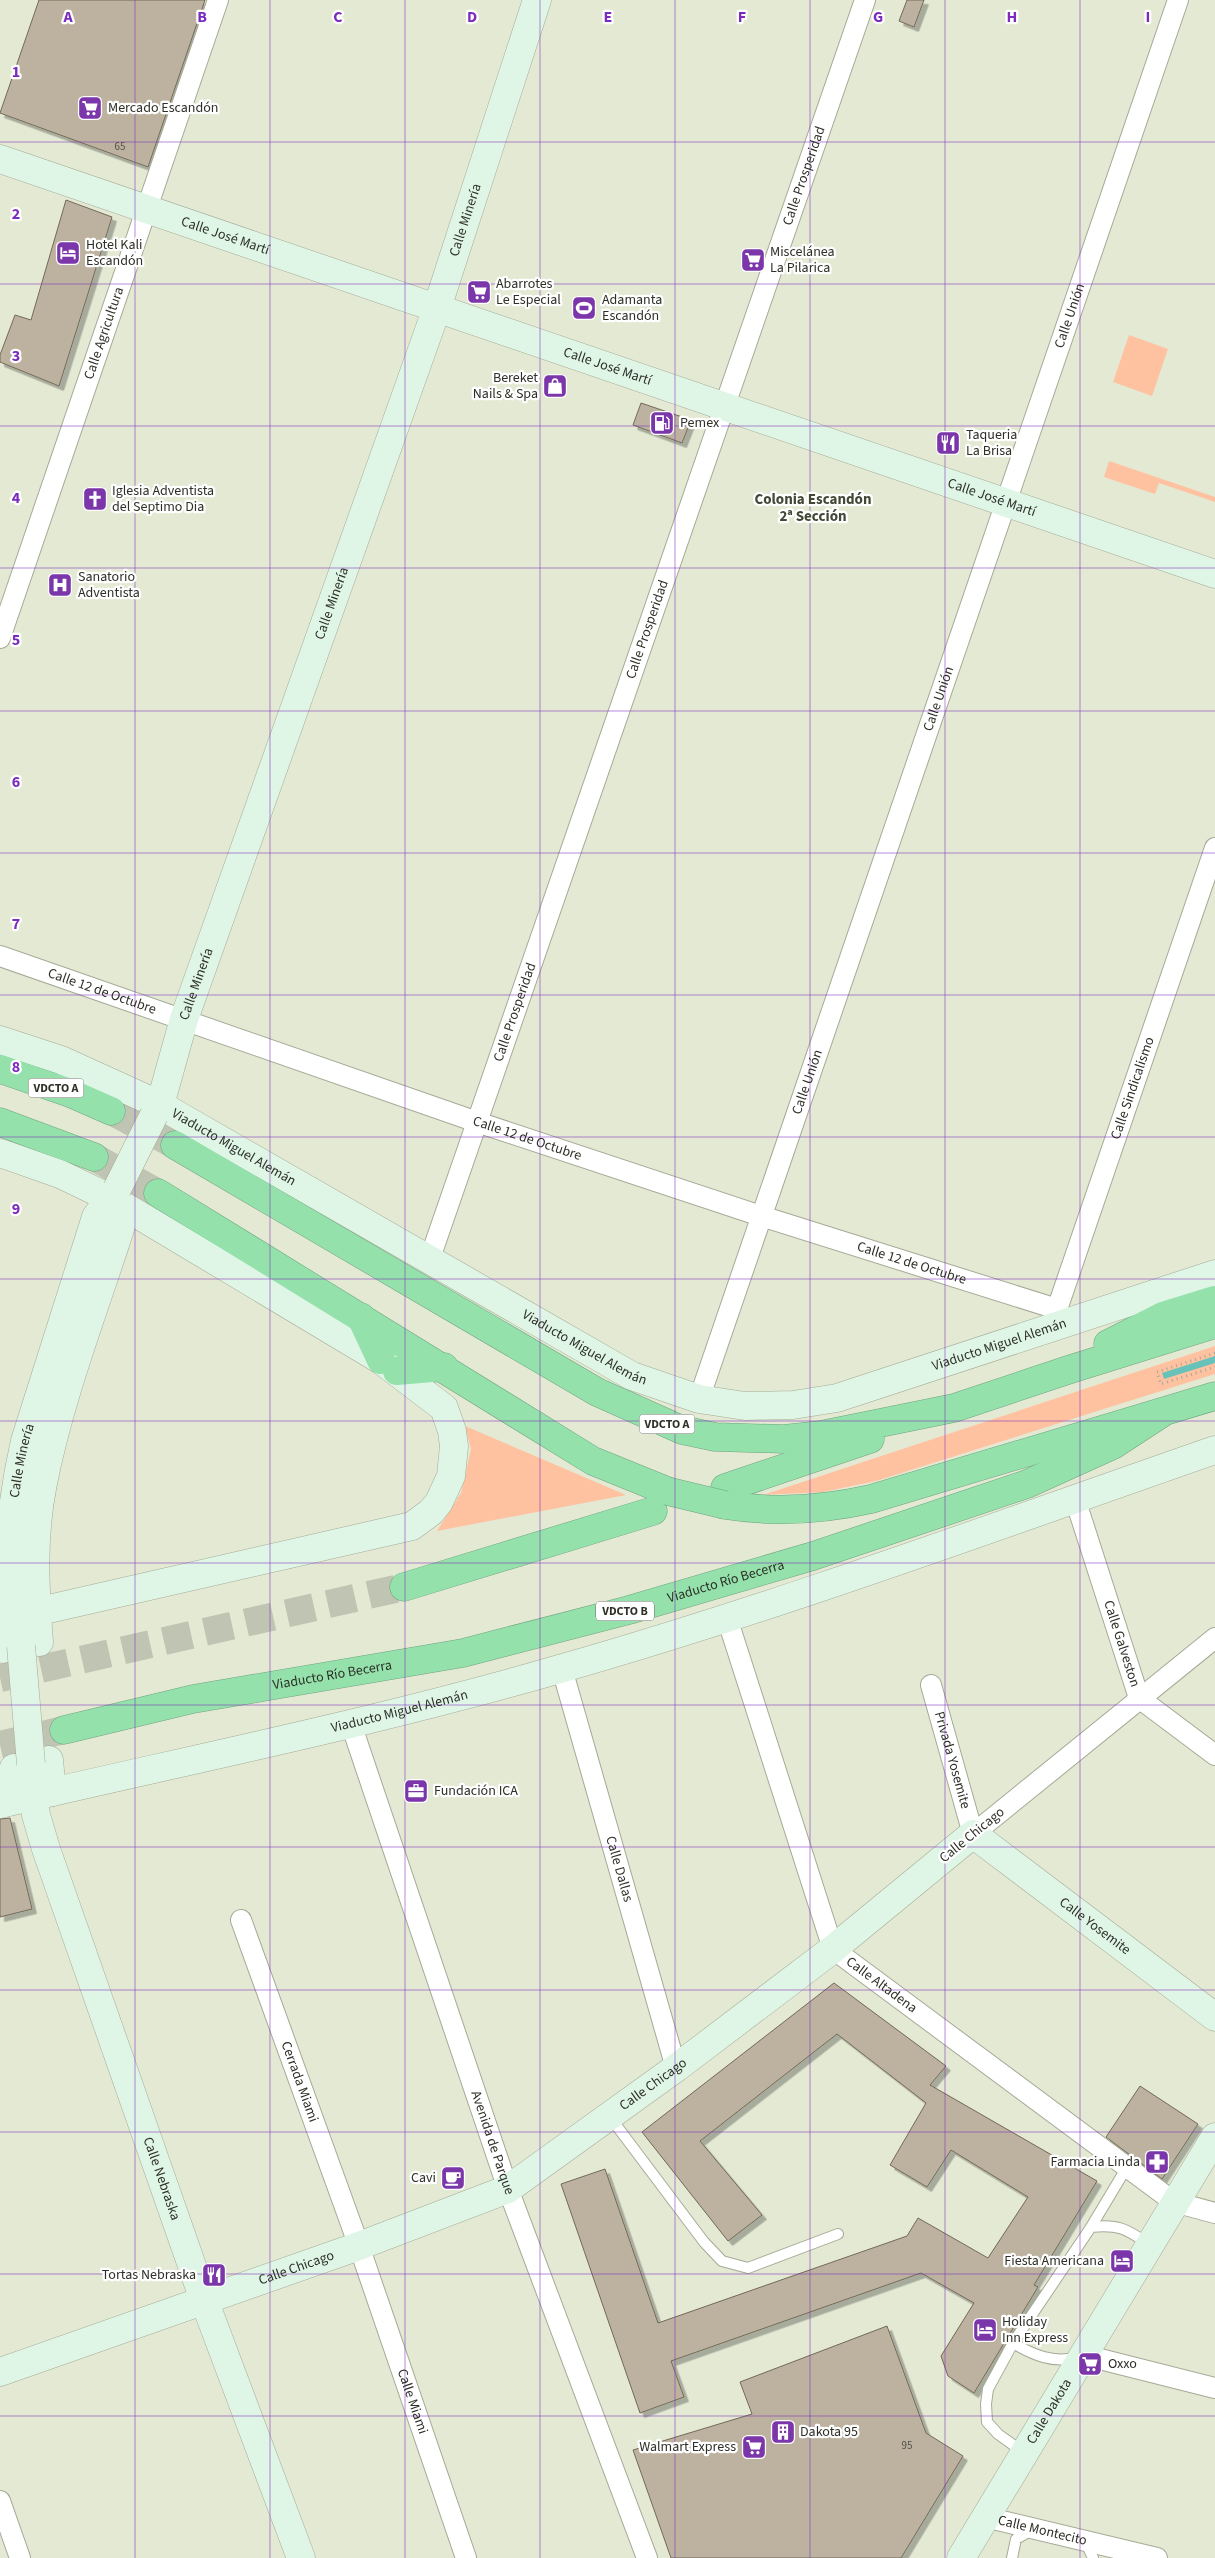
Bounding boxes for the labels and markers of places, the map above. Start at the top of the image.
supermarket icon: Mercado Escandón [77,95,103,121]
place label: Mercado Escandón [108,98,219,118]
place label: Hotel Kali Escandón [86,235,143,271]
hotel icon: Hotel Kali Escandón [55,240,81,266]
place label: Miscelánea La Pilarica [770,242,835,278]
supermarket icon: Miscelánea La Pilarica [740,247,766,273]
place label: Abarrotes Le Especial [496,274,561,310]
supermarket icon: Abarrotes Le Especial [466,279,492,305]
place label: Adamanta Escandón [602,290,662,326]
sports icon: Adamanta Escandón [571,295,597,321]
place label: Bereket Nails & Spa [473,368,538,404]
shop icon: Bereket Nails & Spa [542,373,568,399]
fuel station icon: Pemex [649,410,675,436]
place label: Pemex [680,413,720,433]
place label: Taqueria La Brisa [966,425,1017,461]
restaurant icon: Taqueria La Brisa [935,430,961,456]
place label: Iglesia Adventista del Septimo Dia [112,481,214,517]
church icon: Iglesia Adventista del Septimo Dia [82,486,108,512]
place label: Sanatorio Adventista [78,567,140,603]
hospital icon: Sanatorio Adventista [47,572,73,598]
office icon: Fundación ICA [403,1778,429,1804]
place label: Fundación ICA [434,1781,518,1801]
pharmacy icon: Farmacia Linda [1144,2149,1170,2175]
place label: Farmacia Linda [1051,2152,1140,2172]
cafe icon: Cavi [440,2165,466,2191]
place label: Cavi [411,2168,436,2188]
hotel icon: Fiesta Americana [1109,2248,1135,2274]
place label: Fiesta Americana [1004,2251,1104,2271]
restaurant icon: Tortas Nebraska [201,2262,227,2288]
place label: Tortas Nebraska [102,2265,196,2285]
place label: Holiday Inn Express [1002,2312,1068,2348]
hotel icon: Holiday Inn Express [972,2317,998,2343]
supermarket icon: Oxxo [1077,2351,1103,2377]
place label: Oxxo [1108,2354,1137,2374]
building icon: Dakota 95 [770,2419,796,2445]
place label: Dakota 95 [800,2422,858,2442]
supermarket icon: Walmart Express [741,2434,767,2460]
place label: Walmart Express [639,2437,736,2457]

